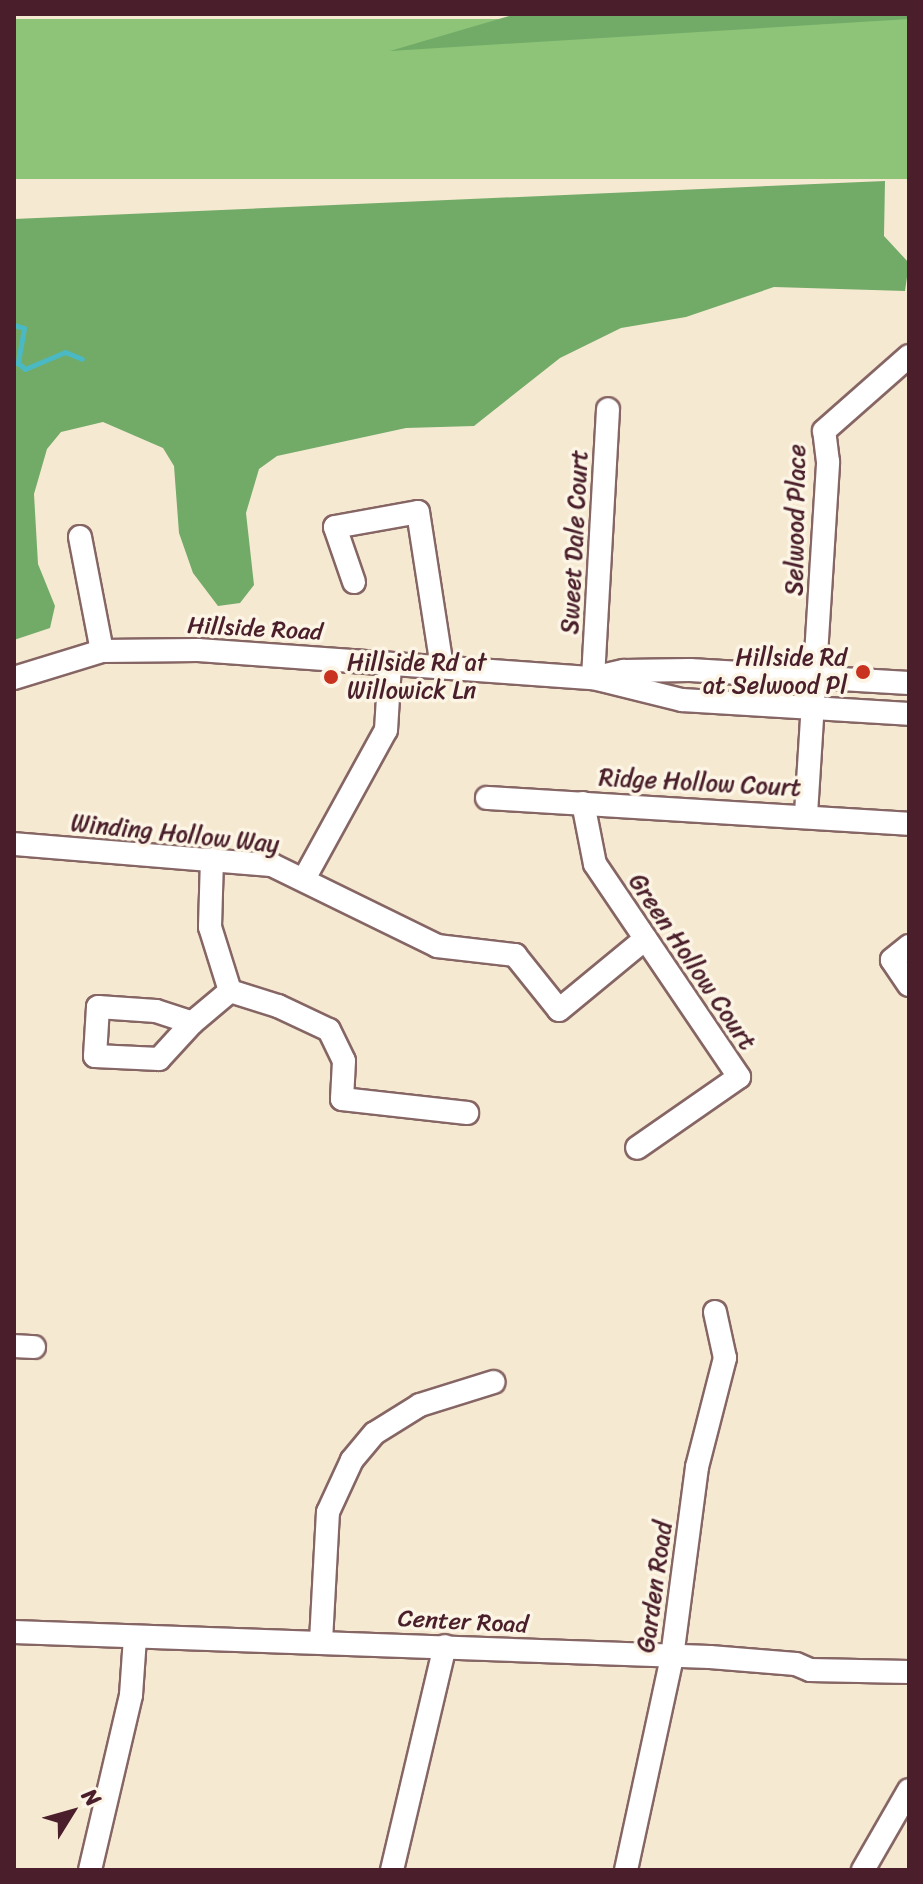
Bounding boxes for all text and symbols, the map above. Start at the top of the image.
street label: Selwood Place [780,444,812,596]
street label: Sweet Dale Court [556,449,594,635]
street label: Hillside Road [187,611,323,647]
place label: Hillside Rd at Selwood Pl [703,644,847,700]
place label: Hillside Rd at Willowick Ln [347,649,487,705]
marker: Hillside Rd at Selwood Pl [854,663,872,681]
marker: Hillside Rd at Willowick Ln [322,668,340,686]
street label: Ridge Hollow Court [598,763,802,803]
street label: Winding Hollow Way [69,809,281,859]
street label: Green Hollow Court [622,868,762,1056]
street label: Garden Road [632,1519,678,1655]
street label: Center Road [397,1604,529,1640]
north arrow [32,1772,112,1852]
text: N [71,1779,112,1815]

